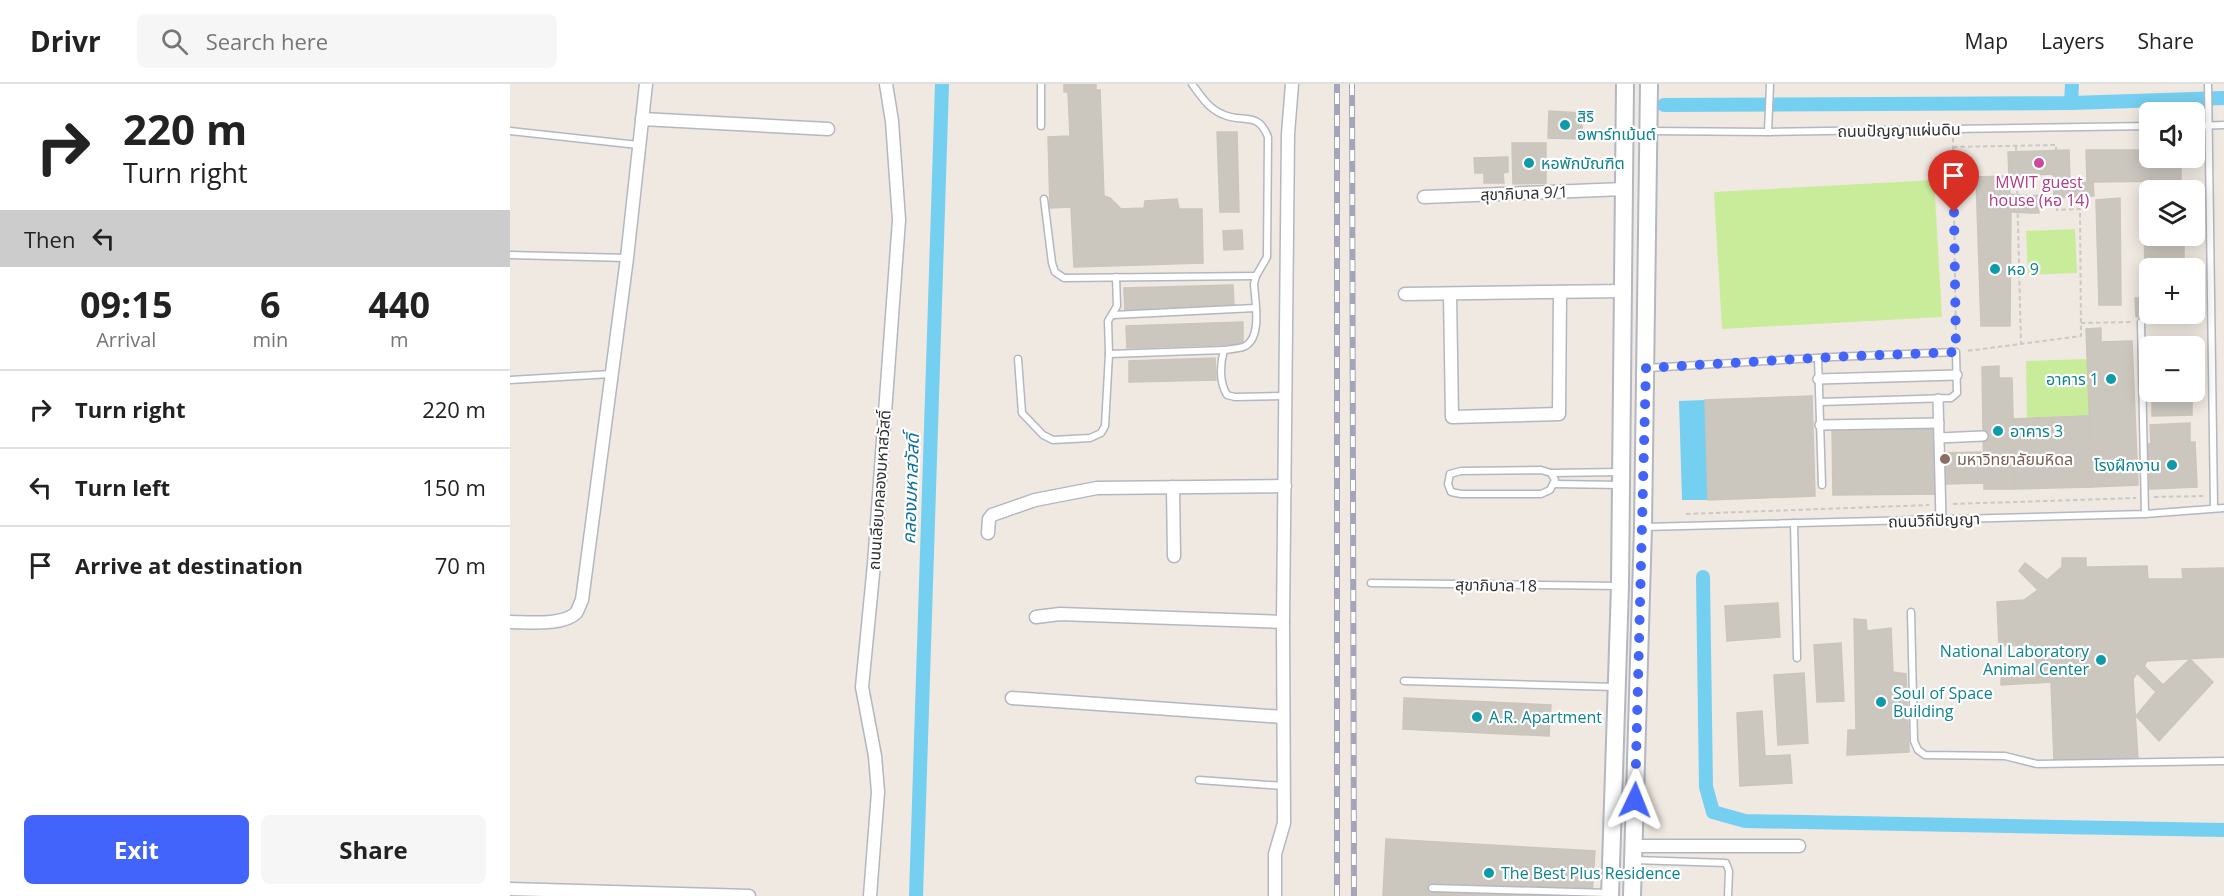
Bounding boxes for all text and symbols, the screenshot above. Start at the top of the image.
search box [137,14,557,68]
text: Drivr [30,22,101,60]
icon: search [158,25,191,58]
text: Search here [206,26,328,56]
text: Map [1965,27,2008,55]
text: Layers [2041,27,2105,55]
text: Share [2138,27,2194,55]
text: 220 m [123,100,247,157]
map controls [2139,102,2205,402]
button: sound [2139,102,2205,168]
place label: สิริ อพาร์ทเม้นต์ [1577,105,1656,145]
icon: right [24,108,102,186]
marker: สิริ อพาร์ทเม้นต์ [1558,118,1572,132]
street label: ถนนปัญญาแผ่นดิน [1837,118,1961,142]
pin [1928,150,1979,212]
place label: หอพักบัณฑิต [1541,152,1625,174]
text: Turn right [123,154,248,191]
marker: หอพักบัณฑิต [1522,156,1536,170]
marker: MWIT guest house (หอ 14) [2032,156,2046,170]
icon: arrive [1937,159,1970,192]
place label: MWIT guest house (หอ 14) [1989,171,2090,211]
street label: สุขาภิบาล 9/1 [1480,180,1568,206]
button: layers [2139,180,2205,246]
icon: left [87,222,120,255]
text: Then [24,224,75,254]
place label: หอ 9 [2007,258,2039,280]
button: + [2139,258,2205,324]
marker: หอ 9 [1988,262,2002,276]
text: 09:15 [80,280,173,329]
text: 6 [260,280,281,329]
text: 440 [368,280,430,329]
text: Arrival [96,326,156,353]
text: min [252,326,288,353]
text: m [390,326,408,353]
button: − [2139,336,2205,402]
place label: อาคาร 1 [2046,368,2099,390]
marker: อาคาร 1 [2104,372,2118,386]
icon: right [24,393,57,426]
text: Turn right [75,394,186,424]
text: 220 m [422,394,486,424]
street label: ถนนเลียบคลองมหาสวัสดิ์ [862,409,896,571]
place label: อาคาร 3 [2010,420,2063,442]
marker: อาคาร 3 [1991,424,2005,438]
water label: คลองมหาสวัสดิ์ [896,428,924,545]
place label: มหาวิทยาลัยมหิดล [1957,448,2073,470]
marker: มหาวิทยาลัยมหิดล [1938,452,1952,466]
place label: โรงฝึกงาน [2094,454,2160,476]
marker: โรงฝึกงาน [2165,458,2179,472]
icon: left [24,471,57,504]
text: Turn left [75,472,170,502]
text: 150 m [422,472,486,502]
street label: ถนนวิถีปัญญา [1888,507,1980,533]
icon: arrive [24,549,57,582]
text: Arrive at destination [75,550,303,580]
text: 70 m [435,550,486,580]
street label: สุขาภิบาล 18 [1455,573,1537,597]
place label: National Laboratory Animal Center [1940,640,2090,680]
marker: National Laboratory Animal Center [2094,653,2108,667]
place label: Soul of Space Building [1893,682,1993,722]
marker: Soul of Space Building [1874,695,1888,709]
place label: A.R. Apartment [1489,706,1602,728]
marker: A.R. Apartment [1470,710,1484,724]
position arrow [1603,768,1667,832]
button: Exit [24,815,249,884]
button: Share [261,815,486,884]
place label: The Best Plus Residence [1501,862,1681,884]
marker: The Best Plus Residence [1482,866,1496,880]

